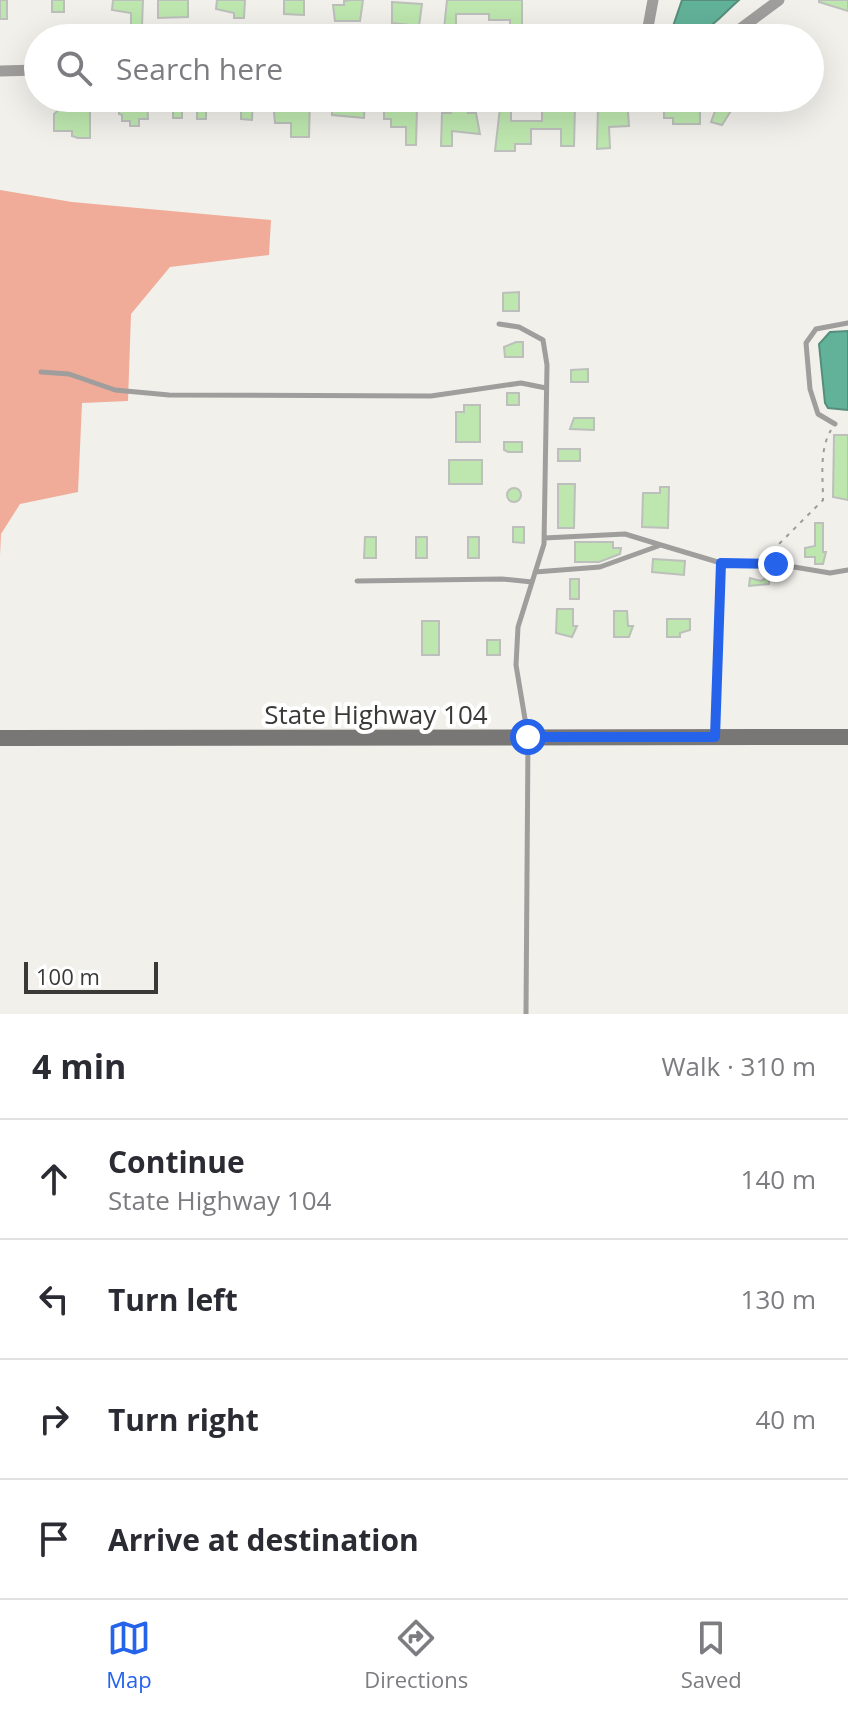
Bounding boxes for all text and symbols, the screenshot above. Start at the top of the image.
search box [24,24,824,112]
icon: search [52,46,96,90]
text: Search here [116,48,283,89]
route end [758,546,794,582]
street label: State Highway 104 [264,696,488,732]
route start [510,719,546,755]
scale bar [24,958,158,994]
text: 100 m [36,961,100,991]
text: 4 min [32,1043,126,1089]
text: Walk · 310 m [662,1048,816,1084]
text: Continue [108,1141,245,1182]
icon: ahead [32,1157,76,1201]
text: 140 m [741,1161,816,1197]
text: State Highway 104 [108,1182,331,1218]
icon: left [32,1277,76,1321]
text: Turn left [108,1279,238,1320]
text: 130 m [741,1281,816,1317]
icon: right [32,1397,76,1441]
text: Turn right [108,1399,259,1440]
text: 40 m [755,1401,816,1437]
icon: arrive [32,1517,76,1561]
text: Arrive at destination [108,1519,419,1560]
tab: Map [106,1616,152,1694]
tab: Directions [364,1616,468,1694]
tab: Saved [681,1616,742,1694]

